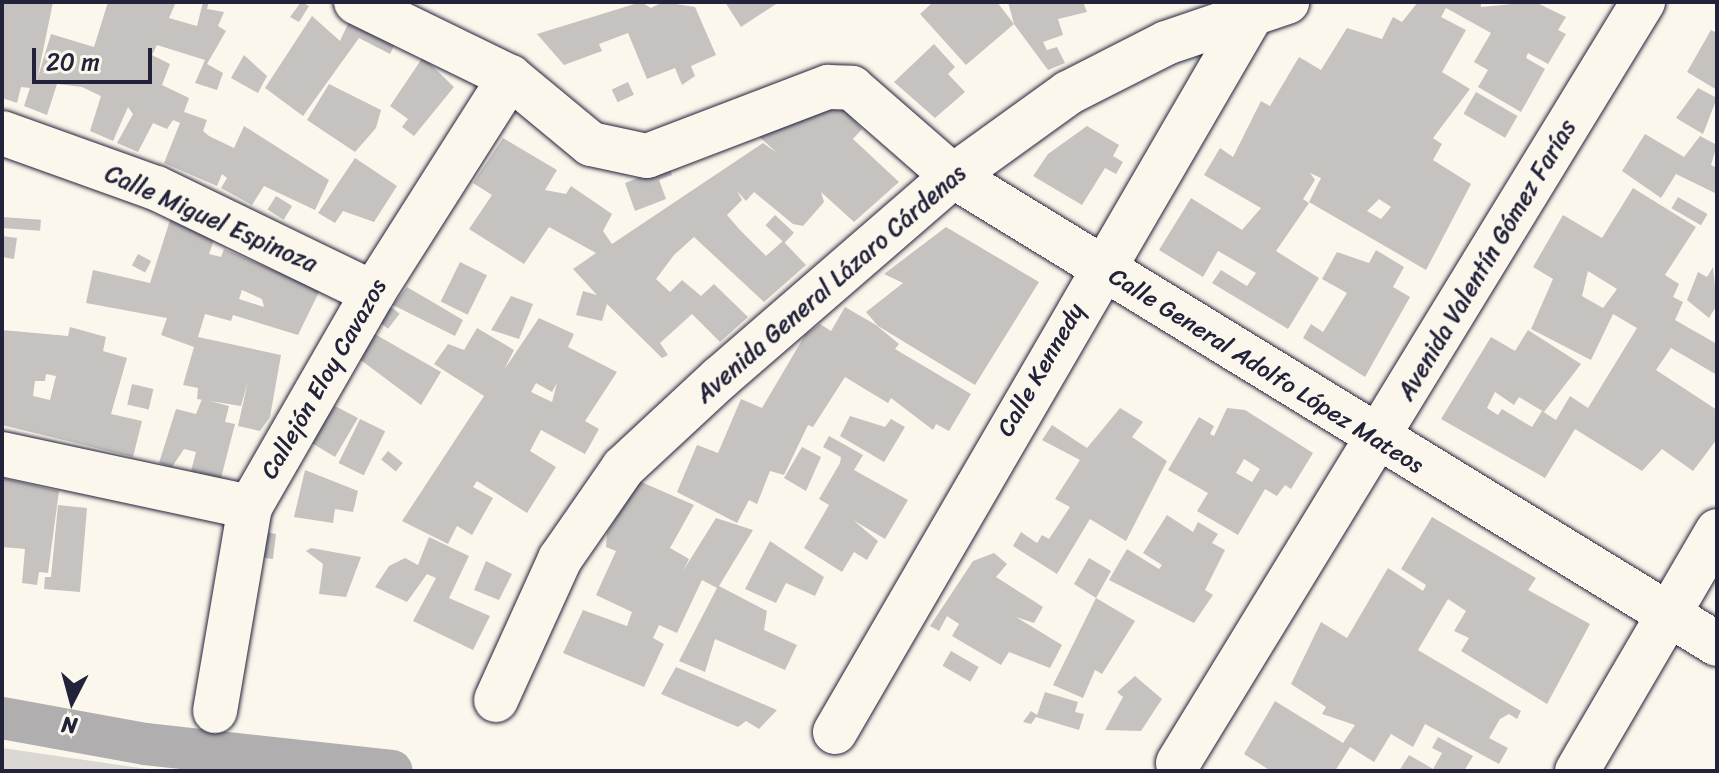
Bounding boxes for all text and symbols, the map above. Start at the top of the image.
scale bar [36,32,156,82]
text: 20 m [46,41,100,83]
street label: Avenida Valentín Gómez Farías [1392,115,1582,405]
street label: Avenida General Lázaro Cárdenas [689,158,973,410]
street label: Calle Miguel Espinoza [101,160,321,278]
street label: Calle General Adolfo López Mateos [1103,262,1429,480]
street label: Callejón Eloy Cavazos [255,274,393,484]
street label: Calle Kennedy [991,298,1091,442]
north arrow [32,661,112,741]
text: N [60,705,79,746]

